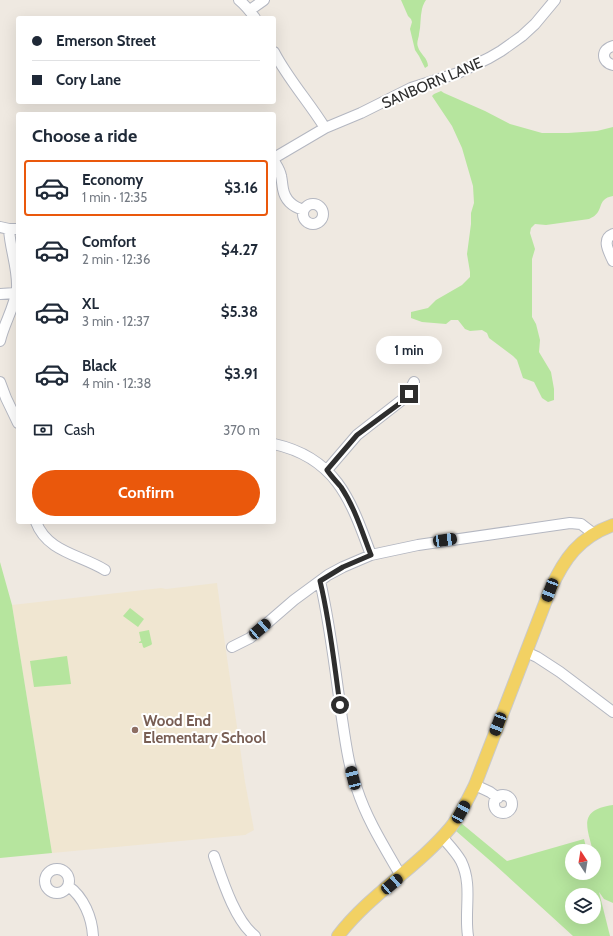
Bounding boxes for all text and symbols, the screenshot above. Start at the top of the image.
text: Emerson Street [56,32,156,50]
street label: SANBORN LANE [379,54,485,112]
text: Cory Lane [56,71,121,89]
text: Choose a ride [32,125,137,147]
icon: car [34,170,70,206]
text: Economy [82,171,143,189]
text: $3.16 [224,179,258,197]
text: 1 min · 12:35 [82,189,147,205]
icon: car [34,232,70,268]
text: Comfort [82,233,136,251]
text: $4.27 [221,241,258,259]
text: 2 min · 12:36 [82,251,150,267]
icon: car [34,294,70,330]
text: XL [82,295,99,313]
text: $5.38 [221,303,258,321]
text: 3 min · 12:37 [82,313,150,329]
callout: 1 min [376,336,442,364]
text: 1 min [394,342,424,358]
icon: car [34,356,70,392]
text: Black [82,357,117,375]
text: $3.91 [224,365,258,383]
text: 4 min · 12:38 [82,375,151,391]
route end [400,385,418,403]
icon: cash [32,419,54,441]
text: Cash [64,421,95,439]
text: 370 m [223,422,260,438]
button: Confirm [32,470,260,516]
car [432,532,458,548]
car [540,577,560,603]
car [247,617,273,641]
route start [331,696,349,714]
car [488,711,508,737]
place label: Wood End Elementary School [143,712,266,747]
marker: Wood End Elementary School [130,725,140,735]
car [344,765,362,791]
car [450,799,472,825]
north arrow [565,844,601,880]
map controls [565,844,601,924]
car [379,872,405,896]
button: layers [565,888,601,924]

